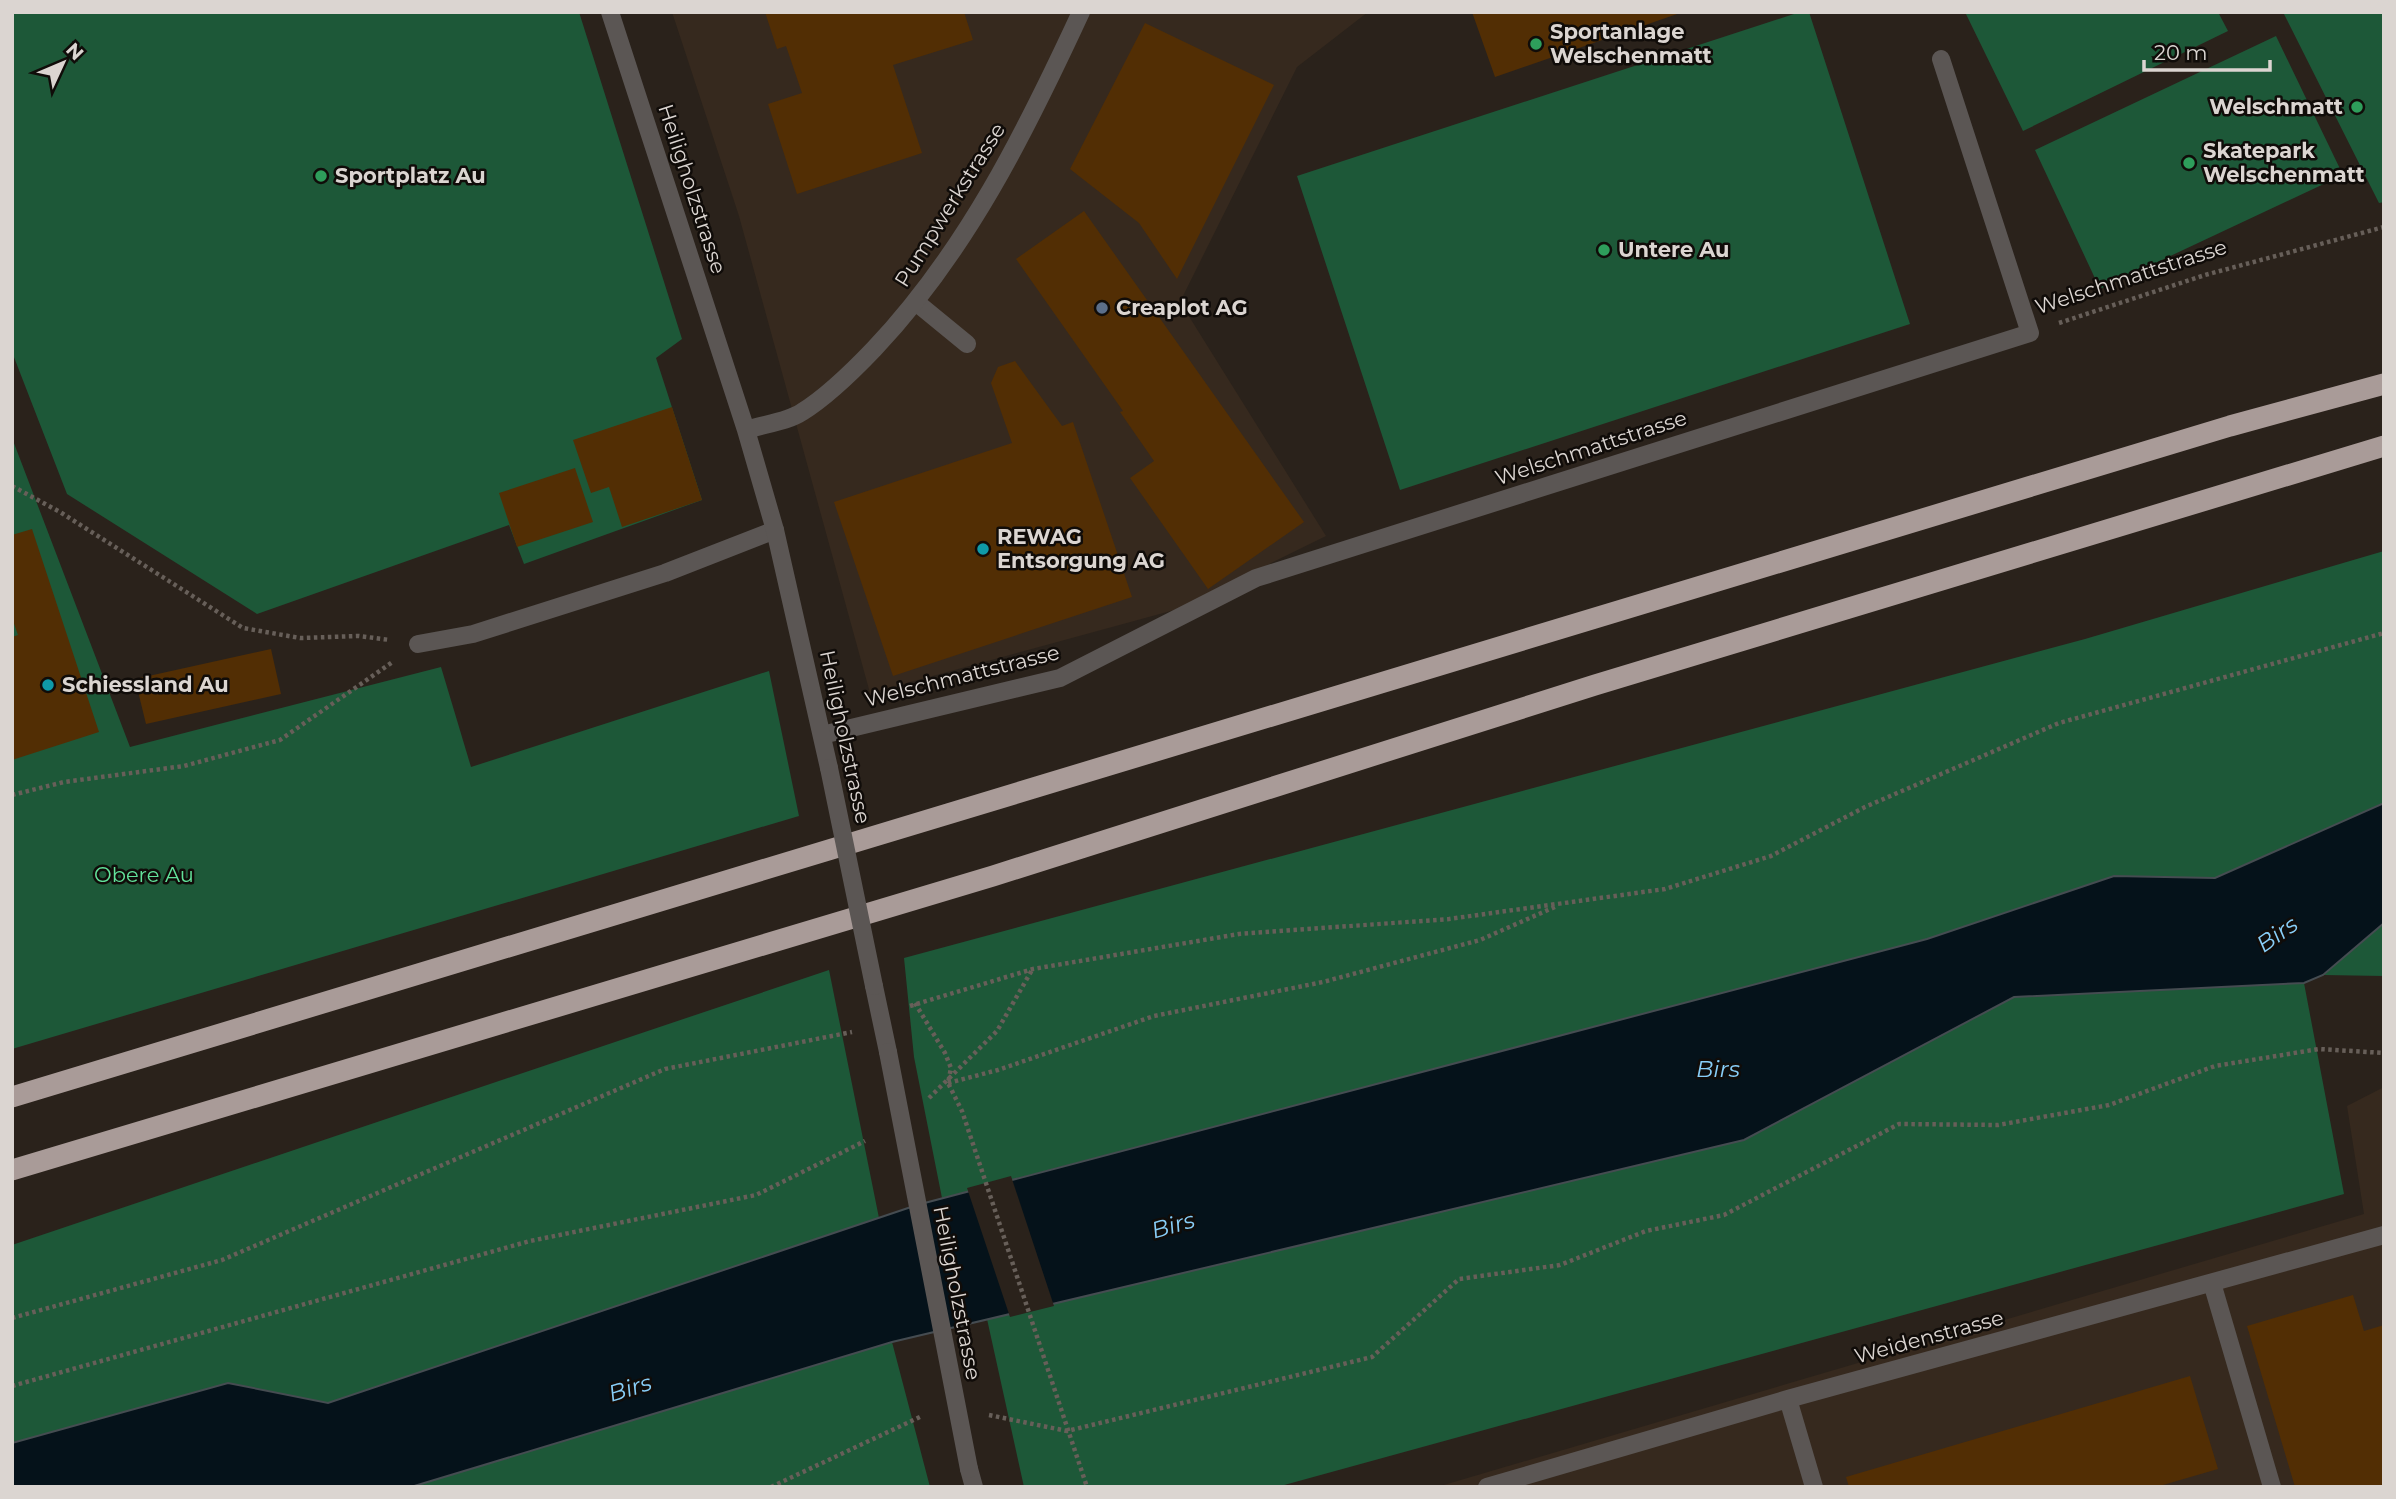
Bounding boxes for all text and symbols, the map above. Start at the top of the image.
place label: Sportanlage Welschenmatt [1550,19,1712,68]
north arrow [28,28,98,98]
scale bar [2144,28,2270,72]
marker: Sportanlage Welschenmatt [1528,36,1544,52]
text: N [61,38,88,65]
text: 20 m [2154,40,2208,65]
place label: Welschmatt [2209,94,2343,119]
marker: Welschmatt [2349,99,2365,115]
street label: Heiligholzstrasse [653,101,732,277]
street label: Pumpwerkstrasse [889,118,1010,291]
place label: Skatepark Welschenmatt [2203,138,2365,187]
marker: Skatepark Welschenmatt [2181,155,2197,171]
place label: Sportplatz Au [335,163,486,188]
marker: Sportplatz Au [313,168,329,184]
street label: Welschmattstrasse [2032,234,2230,319]
place label: Untere Au [1618,237,1729,262]
marker: Untere Au [1596,242,1612,258]
place label: Creaplot AG [1116,295,1248,320]
marker: Creaplot AG [1094,300,1110,316]
street label: Welschmattstrasse [1492,405,1690,490]
place label: REWAG Entsorgung AG [997,524,1165,573]
marker: REWAG Entsorgung AG [975,541,991,557]
street label: Welschmattstrasse [862,639,1062,712]
street label: Heiligholzstrasse [815,648,876,826]
place label: Schiessland Au [62,672,229,697]
marker: Schiessland Au [40,677,56,693]
park label: Obere Au [94,862,194,887]
water label: Birs [2251,910,2303,958]
water label: Birs [1696,1055,1740,1083]
street label: Heiligholzstrasse [928,1204,987,1382]
water label: Birs [1148,1205,1198,1245]
street label: Weidenstrasse [1851,1305,2006,1368]
water label: Birs [605,1368,655,1408]

